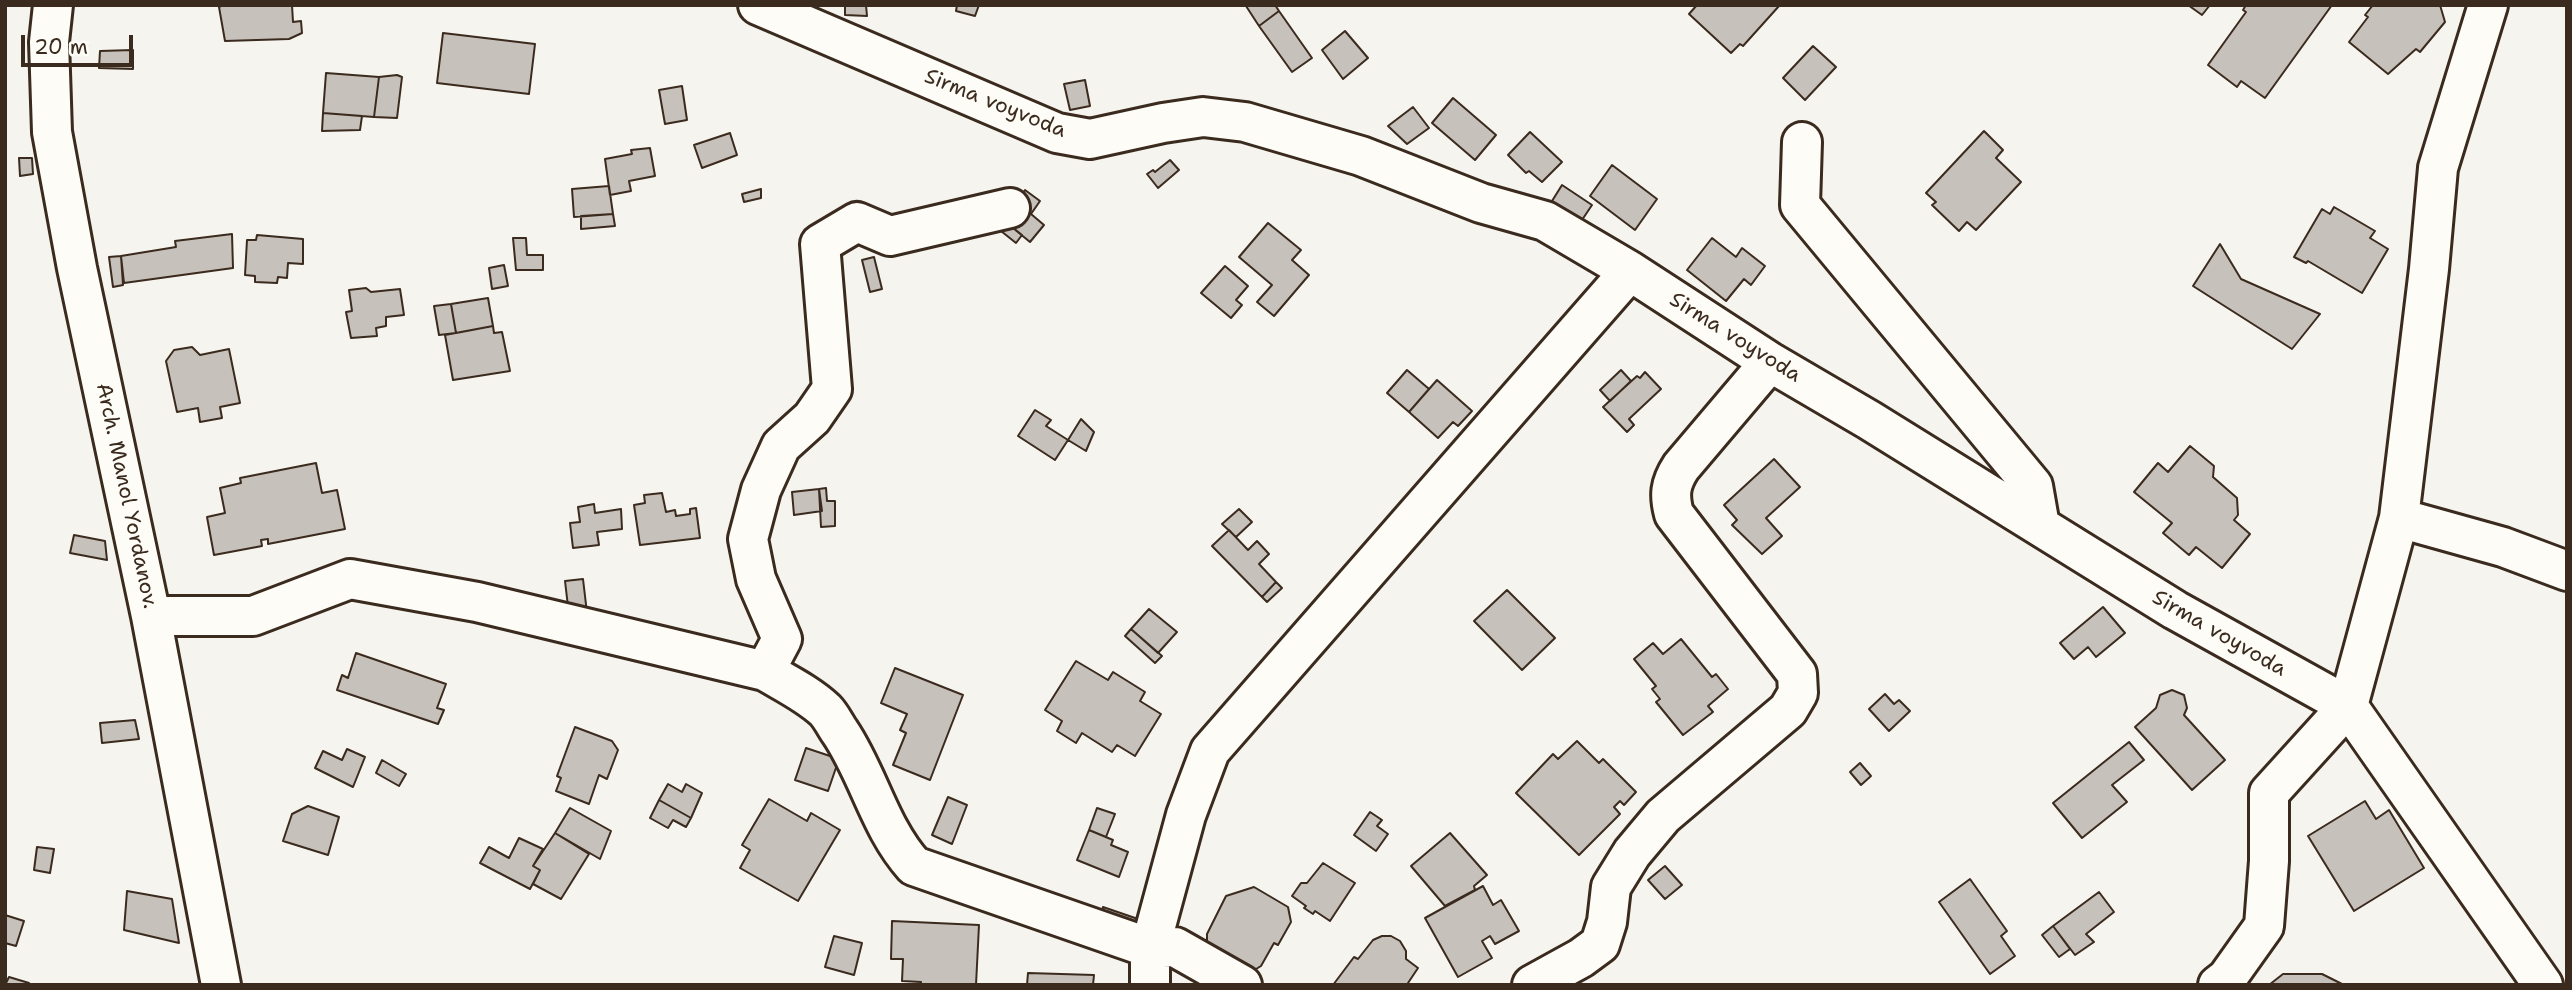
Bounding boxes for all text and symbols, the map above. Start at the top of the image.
scale bar [24,21,136,65]
text: 20 m [34,33,88,61]
street label: Sirma voyvoda [920,64,1070,144]
street label: Sirma voyvoda [1664,287,1806,389]
street label: Arch. Manol Yordanov. [90,381,162,611]
street label: Sirma voyvoda [2148,585,2290,683]

